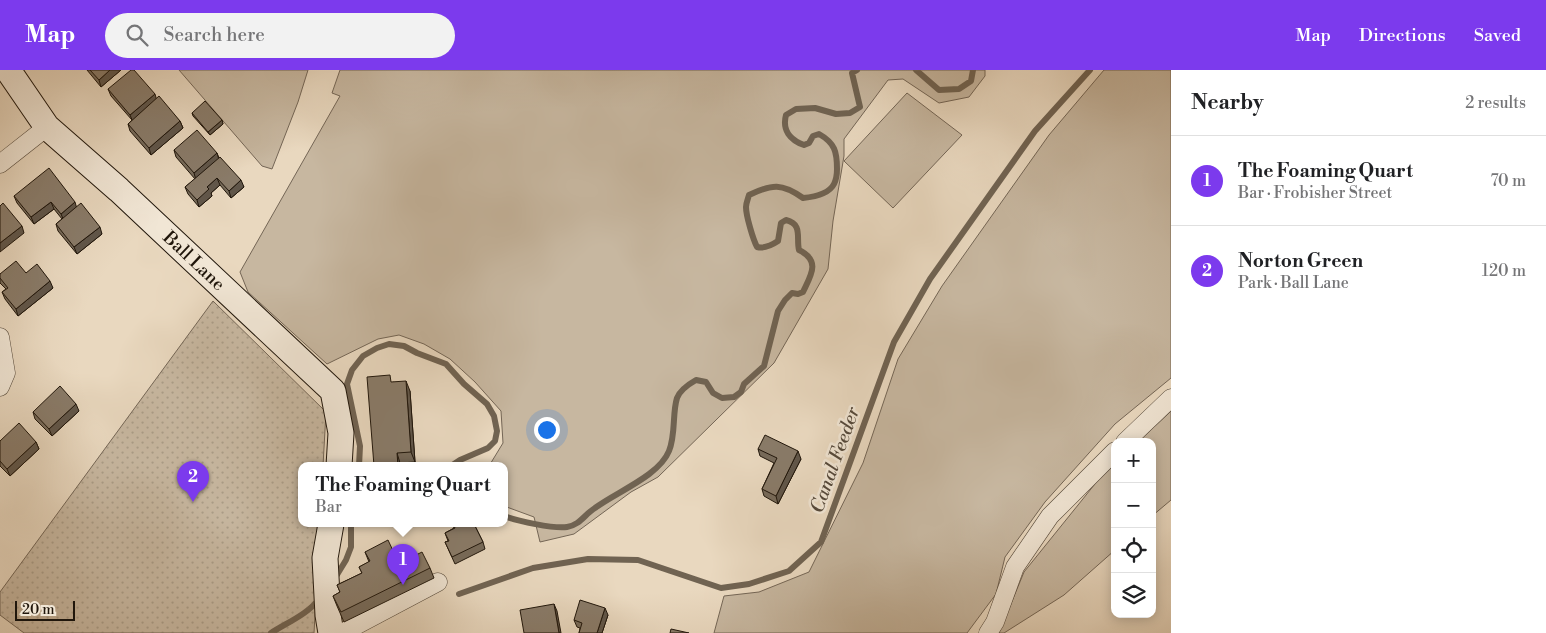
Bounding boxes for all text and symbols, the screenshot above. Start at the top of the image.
search box [105,13,455,58]
text: Map [25,20,75,50]
icon: search [123,21,151,49]
text: Search here [163,23,265,47]
text: Map [1295,24,1331,47]
text: Directions [1359,24,1446,47]
text: Saved [1474,24,1521,47]
text: Nearby [1191,90,1264,116]
text: 2 results [1465,93,1526,113]
text: The Foaming Quart [1238,159,1413,183]
text: 1 [1203,171,1211,191]
text: 70 m [1490,171,1526,191]
text: Bar · Frobisher Street [1238,183,1392,203]
street label: Ball Lane [158,225,230,295]
text: Norton Green [1238,249,1363,273]
text: 2 [1202,261,1212,281]
text: 120 m [1482,261,1526,281]
text: Park · Ball Lane [1238,273,1349,293]
water label: Canal Feeder [805,403,866,516]
your location [534,417,560,443]
map controls [1111,438,1156,618]
button: + [1111,438,1156,483]
pin: 2 [177,461,209,502]
popup [298,462,508,527]
text: The Foaming Quart [316,473,490,497]
button: − [1111,483,1156,528]
text: Bar [316,497,342,517]
button: locate [1111,528,1156,573]
pin: 1 [387,544,419,585]
button: layers [1111,573,1156,618]
scale bar [15,598,75,621]
text: 20 m [22,601,54,619]

